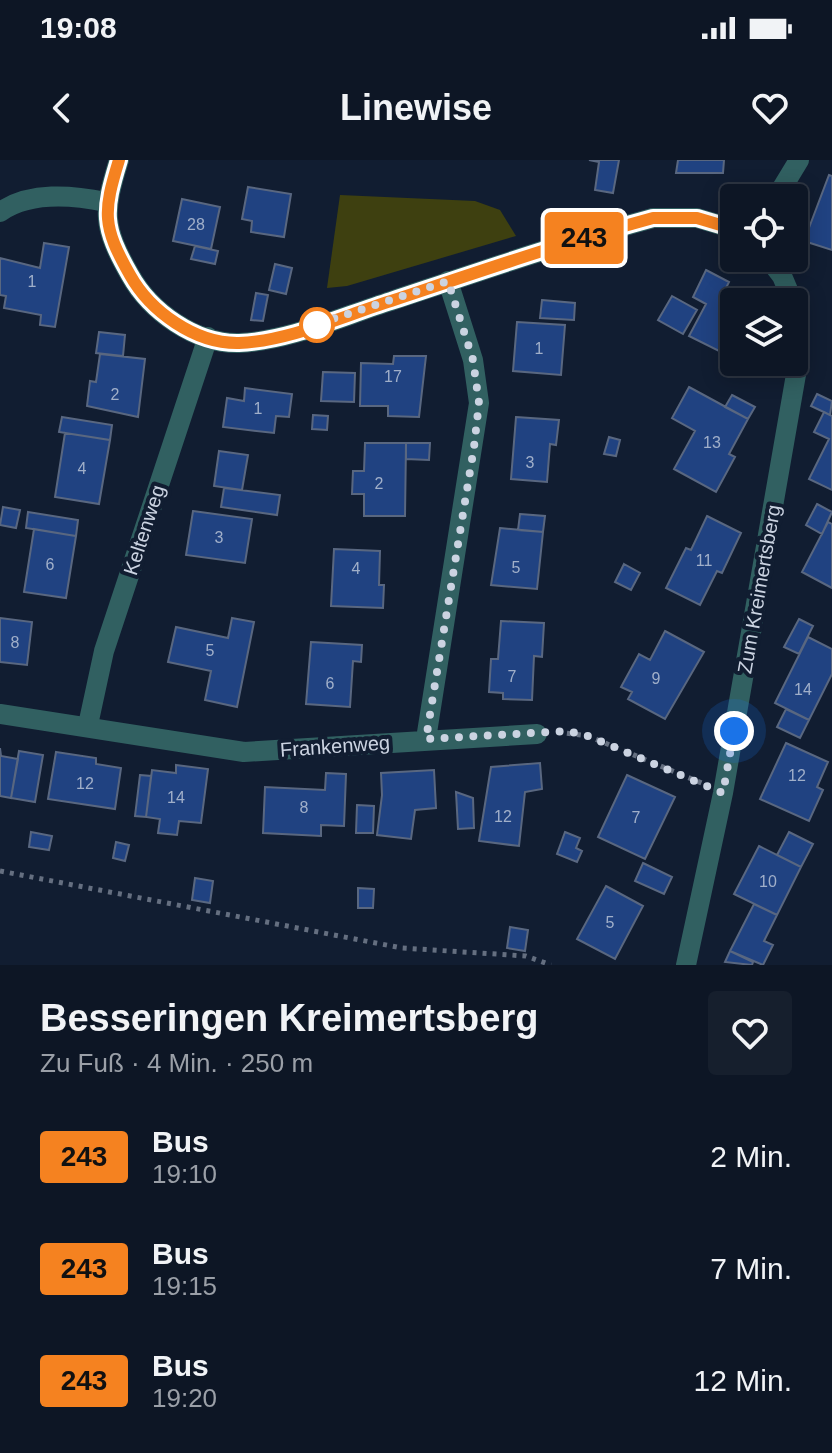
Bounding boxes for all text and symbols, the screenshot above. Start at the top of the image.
text: 19:08 [40,11,117,44]
icon: back [40,86,84,130]
icon: heart [748,86,792,130]
text: Linewise [340,87,492,128]
map controls [720,184,808,376]
button: locate [720,184,808,272]
line badge: 243 [538,212,630,264]
house number: 28 [187,216,205,233]
text: 243 [561,222,607,253]
house number: 1 [28,273,37,290]
button: layers [720,288,808,376]
unlabelled marker [300,308,334,342]
house number: 1 [535,340,544,357]
house number: 17 [384,368,402,385]
house number: 2 [111,386,120,403]
house number: 1 [254,400,263,417]
house number: 13 [703,434,721,451]
house number: 3 [526,454,535,471]
house number: 4 [78,460,87,477]
house number: 2 [375,475,384,492]
street label: Keltenweg [119,482,169,578]
street label: Zum Kreimertsberg [733,503,785,675]
house number: 3 [215,529,224,546]
house number: 11 [696,552,712,569]
house number: 6 [46,556,55,573]
house number: 5 [512,559,521,576]
house number: 4 [352,560,361,577]
house number: 8 [11,634,20,651]
house number: 5 [206,642,215,659]
house number: 7 [508,668,517,685]
house number: 9 [652,670,661,687]
house number: 6 [326,675,335,692]
house number: 14 [794,681,812,698]
your location [714,711,754,751]
street label: Frankenweg [279,731,391,761]
house number: 12 [788,767,806,784]
house number: 12 [76,775,94,792]
house number: 14 [167,789,185,806]
house number: 8 [300,799,309,816]
house number: 12 [494,808,512,825]
house number: 7 [632,809,641,826]
house number: 10 [759,873,777,890]
house number: 5 [606,914,615,931]
button: heart [708,991,792,1075]
text: Besseringen Kreimertsberg [40,997,538,1039]
text: Zu Fuß · 4 Min. · 250 m [40,1048,313,1078]
text: Bus [152,1125,209,1158]
text: 2 Min. [710,1140,792,1173]
text: 243 [61,1141,107,1172]
text: 19:10 [152,1159,217,1189]
text: Bus [152,1237,209,1270]
text: 7 Min. [710,1252,792,1285]
text: 243 [61,1253,107,1284]
text: 19:15 [152,1271,217,1301]
text: Bus [152,1349,209,1382]
text: 12 Min. [694,1364,792,1397]
text: 243 [61,1365,107,1396]
text: 19:20 [152,1383,217,1413]

